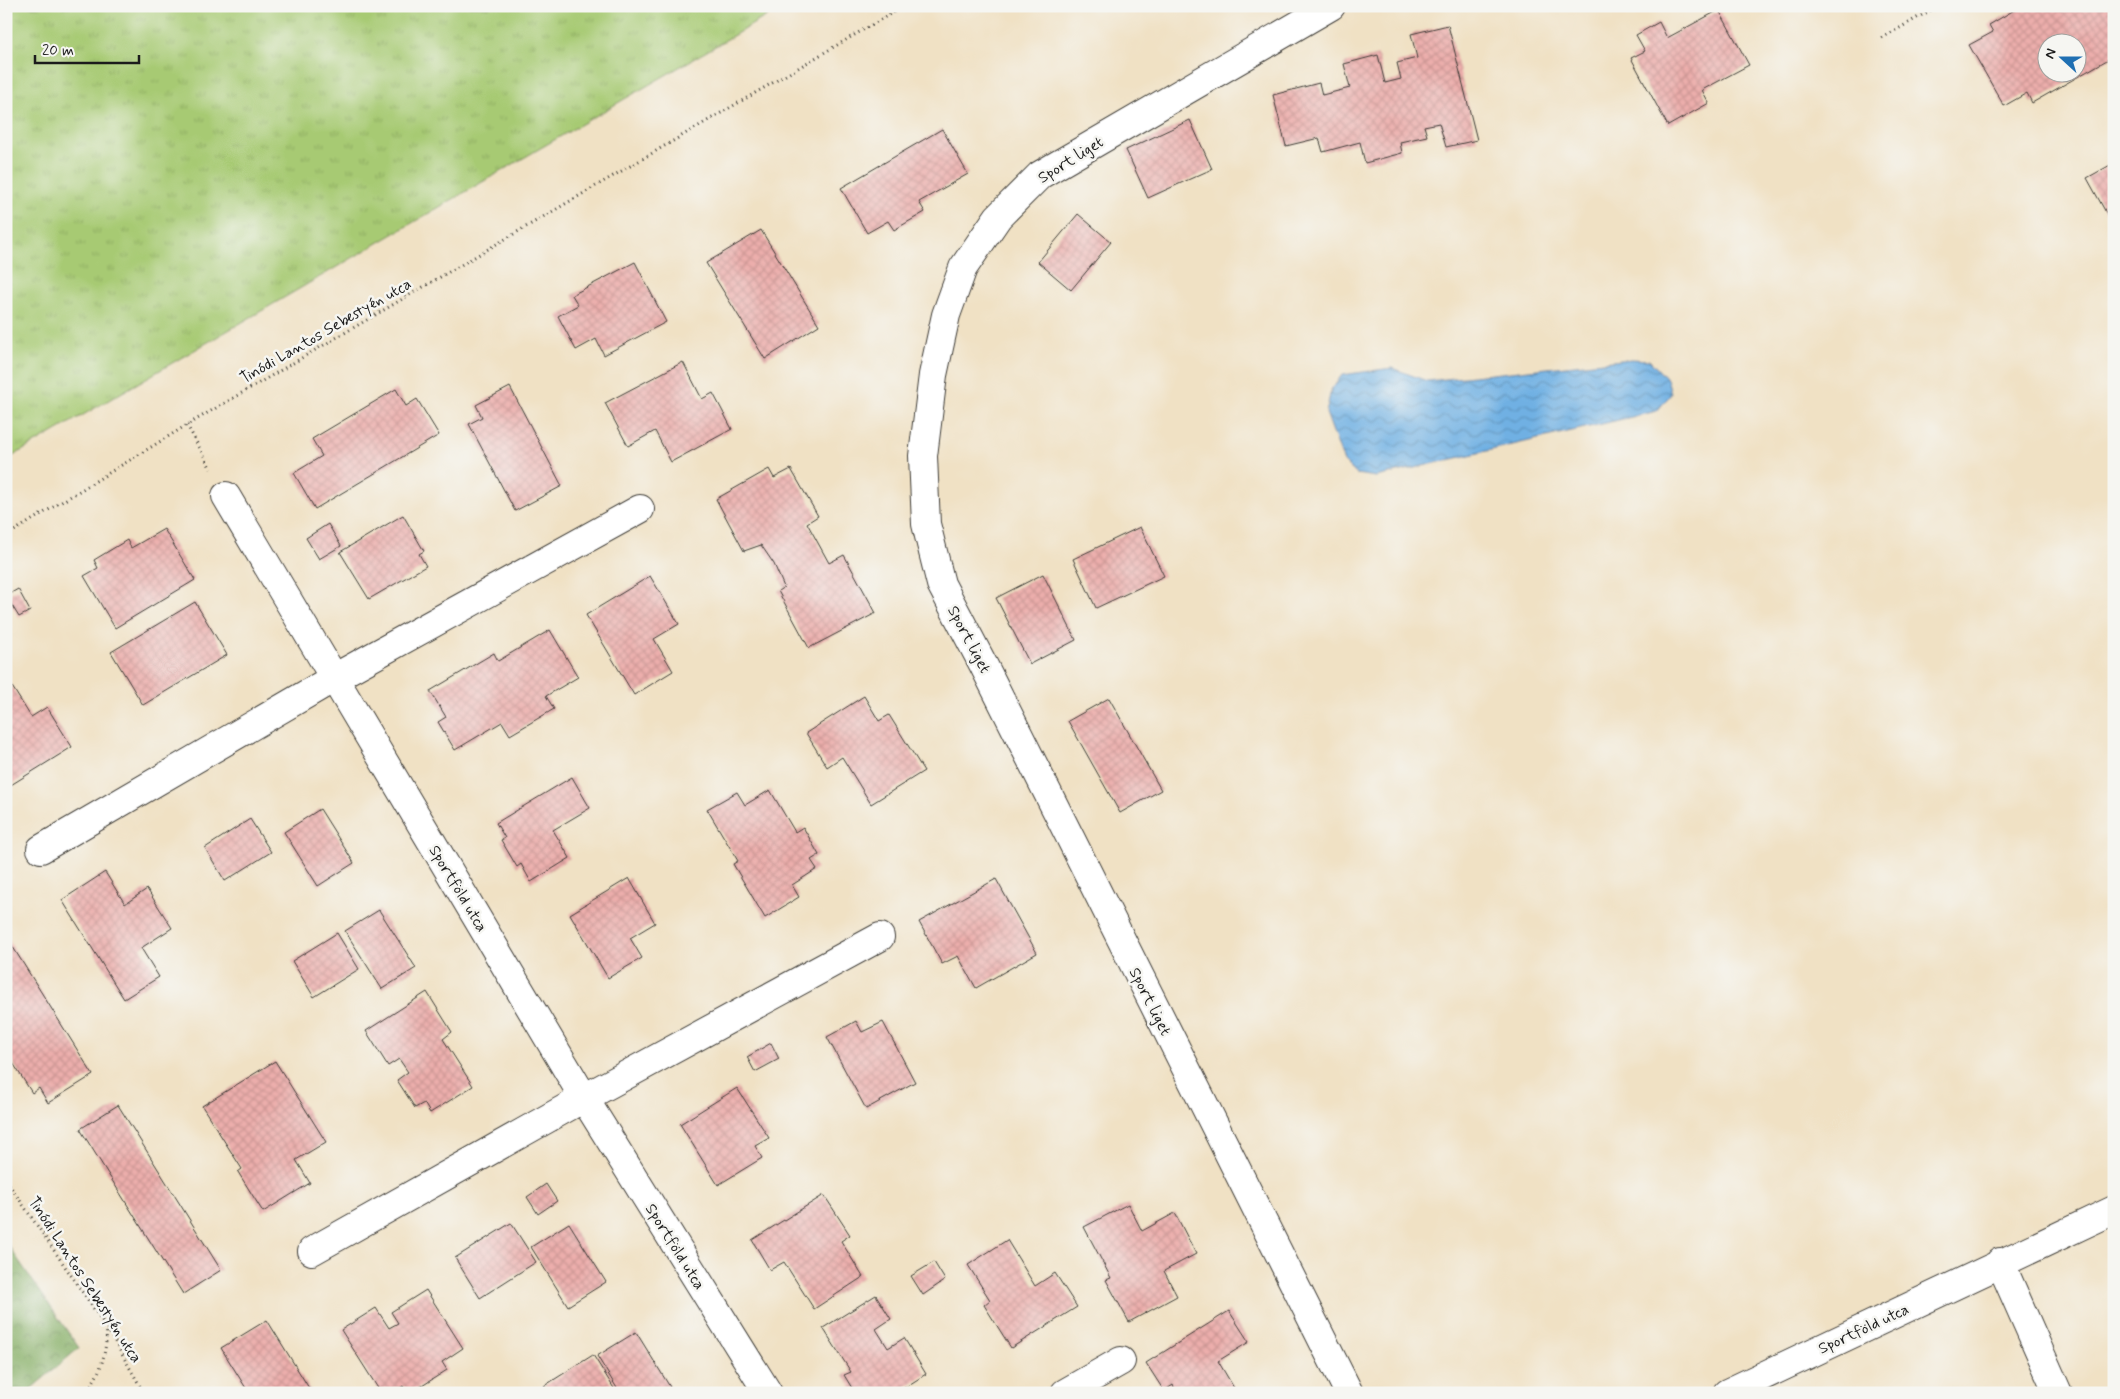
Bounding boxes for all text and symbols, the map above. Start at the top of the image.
scale bar [35,32,139,64]
north arrow [2038,32,2088,82]
text: 20 m [42,41,74,61]
text: N [2041,46,2061,61]
street label: Sport liget [1034,132,1108,189]
street label: Tinódi Lantos Sebestyén utca [236,273,415,389]
street label: Sport liget [942,602,995,677]
street label: Sportföld utca [424,841,492,936]
street label: Sport liget [1124,964,1176,1039]
street label: Tinódi Lantos Sebestyén utca [23,1193,147,1367]
street label: Sportföld utca [640,1200,710,1294]
street label: Sportföld utca [1815,1299,1913,1360]

